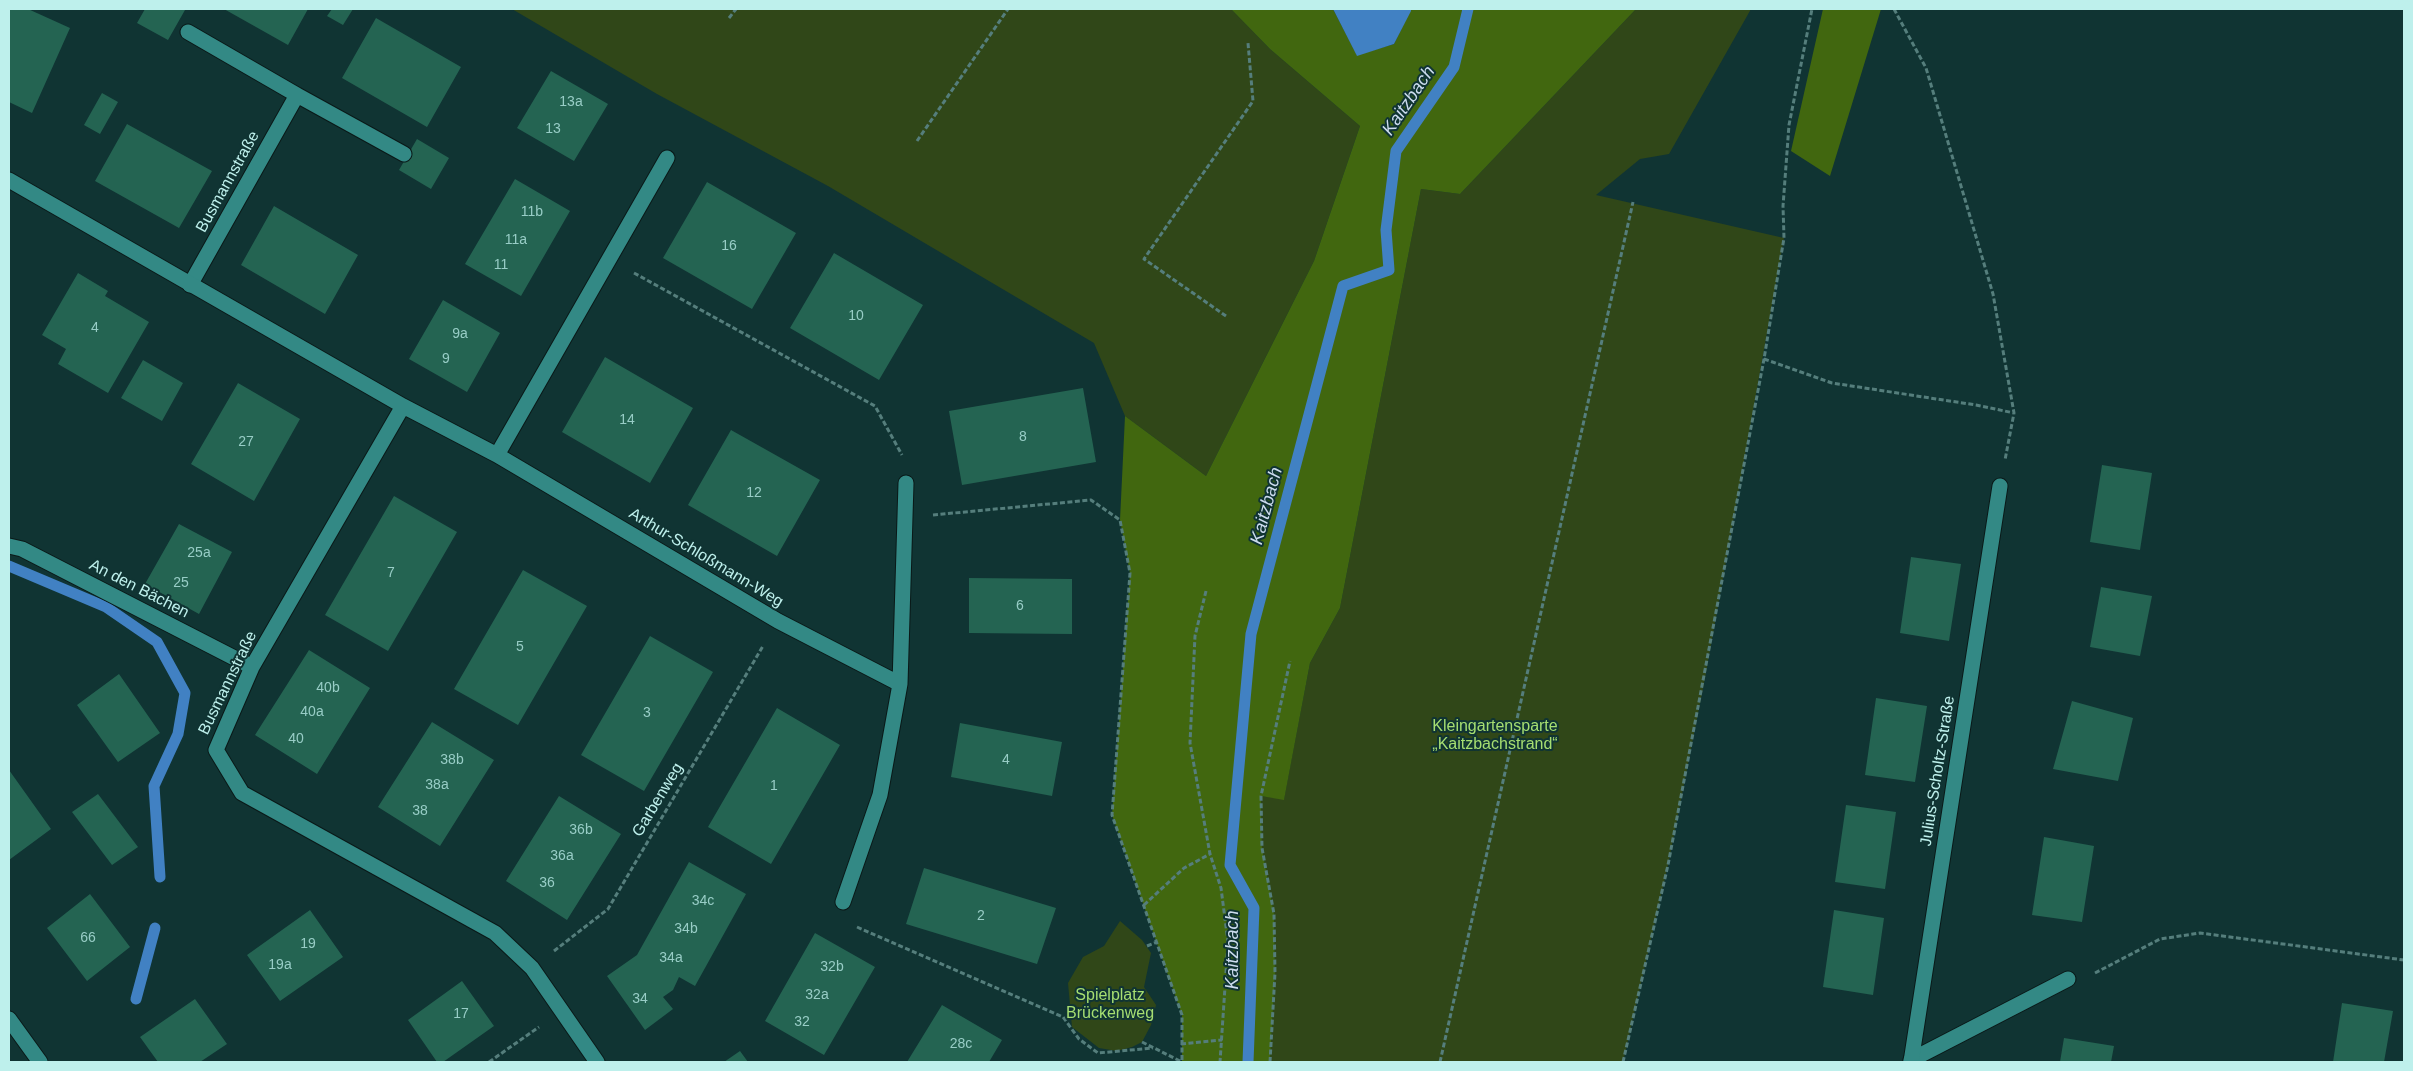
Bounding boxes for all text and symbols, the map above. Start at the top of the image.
water label: Kaitzbach [1378,62,1440,140]
house number: 13a [559,94,583,110]
house number: 13 [545,121,561,137]
street label: Busmannstraße [192,128,264,236]
house number: 11b [521,204,543,220]
house number: 11a [505,232,527,248]
house number: 16 [721,238,737,254]
house number: 11 [494,257,508,273]
house number: 10 [848,308,864,324]
house number: 4 [91,320,99,336]
house number: 9a [452,326,468,342]
house number: 9 [442,351,450,367]
house number: 14 [619,412,635,428]
house number: 8 [1019,429,1027,445]
house number: 27 [238,434,254,450]
water label: Kaitzbach [1246,465,1288,547]
house number: 12 [746,485,762,501]
street label: Arthur-Schloßmann-Weg [625,504,787,612]
house number: 25a [187,545,211,561]
street label: An den Bächen [86,556,192,622]
house number: 7 [387,565,395,581]
house number: 25 [173,575,189,591]
house number: 6 [1016,598,1024,614]
street label: Busmannstraße [195,628,261,738]
house number: 5 [516,639,524,655]
house number: 40b [316,680,340,696]
street label: Julius-Scholtz-Straße [1917,694,1959,848]
house number: 40a [300,704,324,720]
house number: 3 [643,705,651,721]
park label: Kleingartensparte „Kaitzbachstrand“ [1432,717,1558,755]
house number: 40 [288,731,304,747]
house number: 38b [440,752,464,768]
house number: 4 [1002,752,1010,768]
street label: Garbenweg [628,760,688,840]
house number: 38a [425,777,449,793]
house number: 1 [770,778,778,794]
house number: 38 [412,803,428,819]
house number: 36b [569,822,593,838]
house number: 36a [550,848,574,864]
house number: 36 [539,875,555,891]
house number: 34c [692,893,714,909]
house number: 2 [977,908,985,924]
water label: Kaitzbach [1222,910,1244,990]
house number: 34b [674,921,698,937]
house number: 66 [80,930,96,946]
house number: 19 [300,936,316,952]
house number: 34a [659,950,683,966]
house number: 19a [268,957,292,973]
house number: 32b [820,959,844,975]
park label: Spielplatz Brückenweg [1066,986,1154,1024]
house number: 32a [805,987,829,1003]
house number: 34 [632,991,648,1007]
house number: 17 [453,1006,469,1022]
house number: 32 [794,1014,810,1030]
house number: 28c [950,1036,972,1052]

